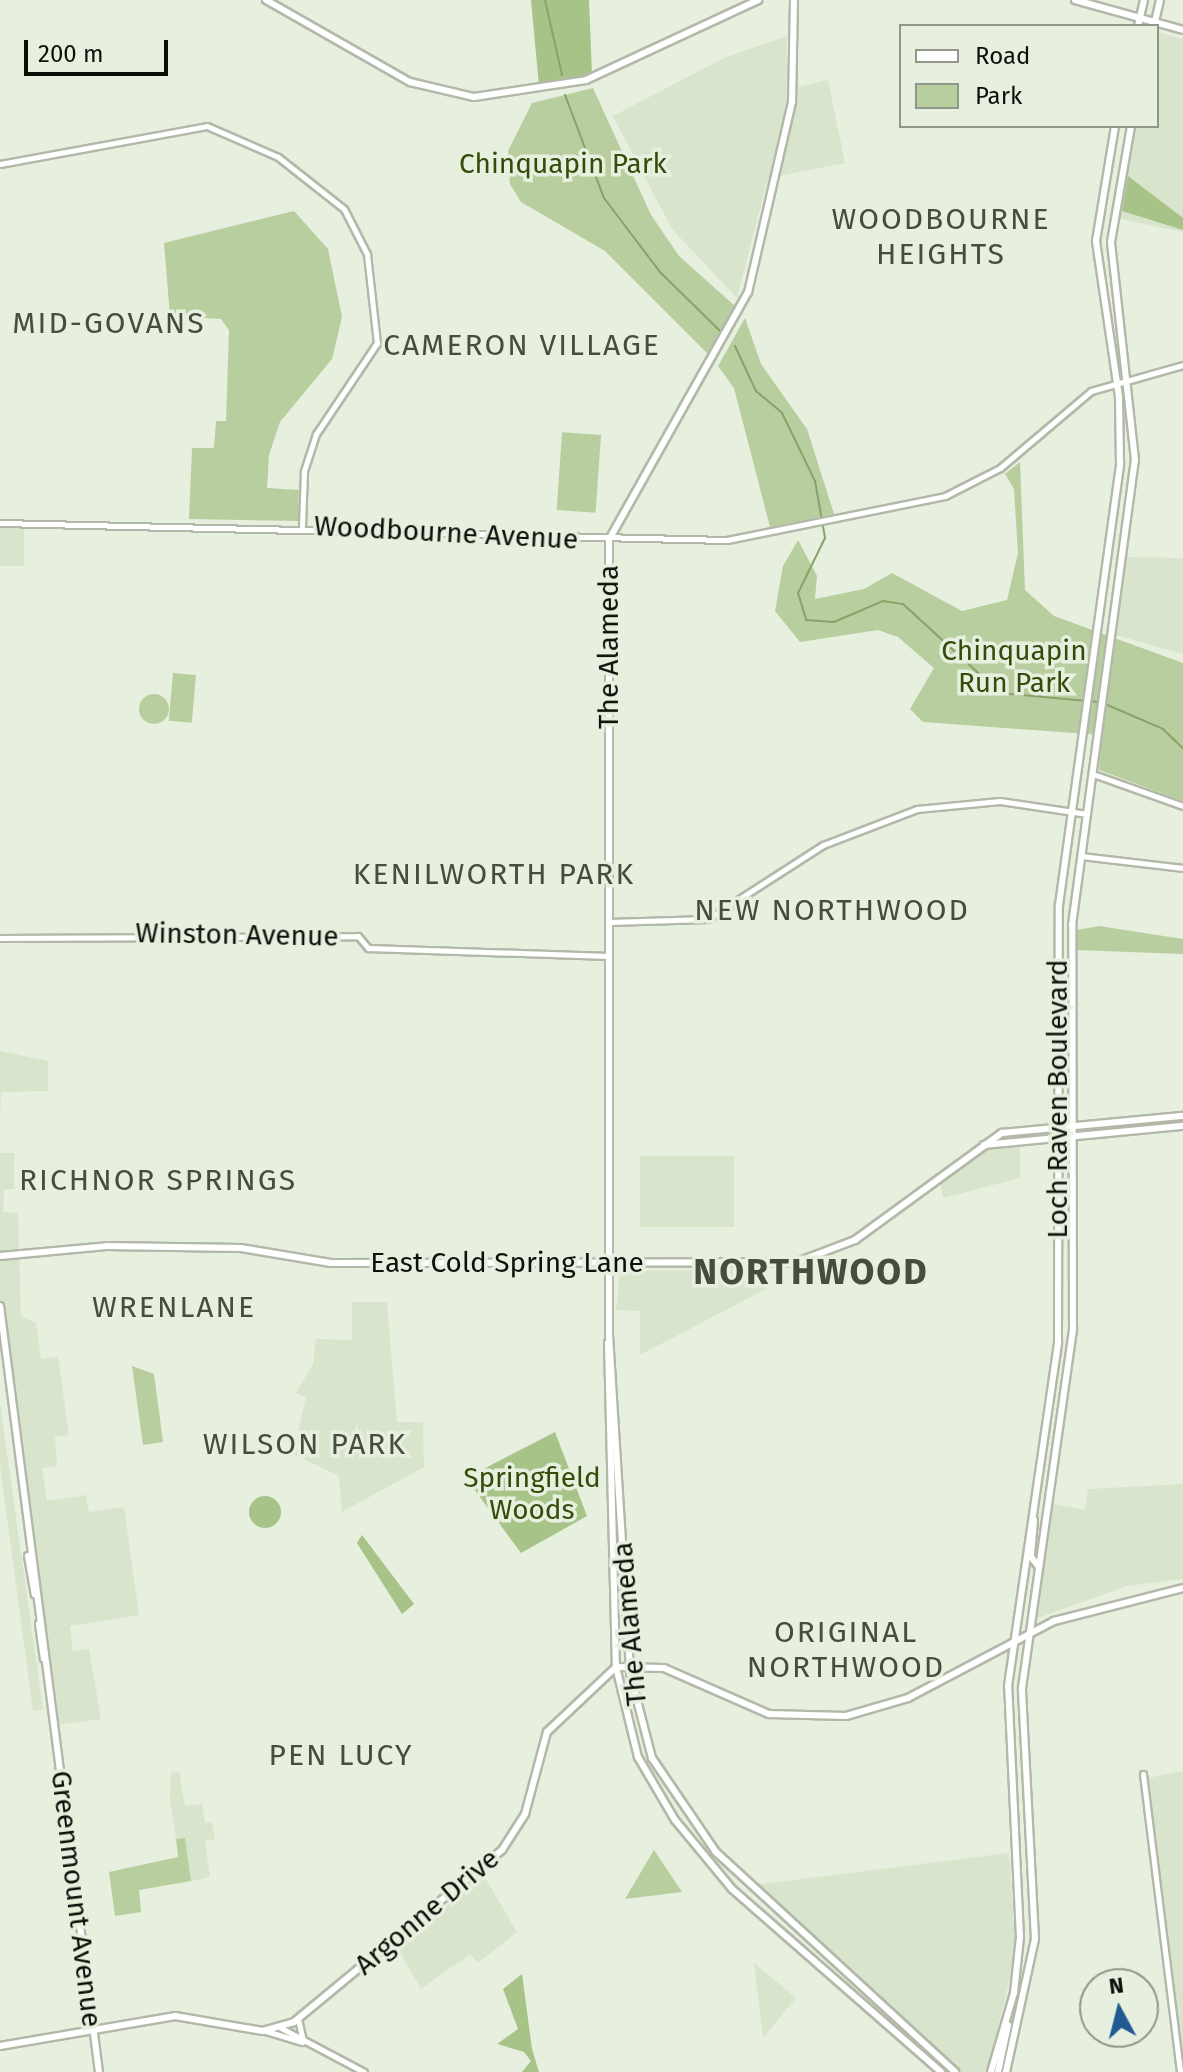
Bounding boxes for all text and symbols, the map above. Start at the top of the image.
scale bar [28,24,172,74]
legend [899,24,1159,128]
text: 200 m [38,40,104,68]
text: Road [975,42,1030,70]
text: Park [975,82,1022,110]
park label: Chinquapin Park [459,147,667,181]
district label: WOODBOURNE HEIGHTS [831,201,1051,272]
district label: MID-GOVANS [12,305,206,341]
district label: CAMERON VILLAGE [383,327,661,363]
street label: Woodbourne Avenue [313,509,579,557]
street label: The Alameda [592,565,626,729]
park label: Chinquapin Run Park [941,634,1087,700]
district label: KENILWORTH PARK [353,856,635,892]
district label: NEW NORTHWOOD [694,892,970,928]
street label: Winston Avenue [135,916,339,954]
street label: Loch Raven Boulevard [1041,959,1075,1239]
district label: RICHNOR SPRINGS [19,1162,297,1198]
street label: East Cold Spring Lane [370,1246,644,1280]
district label: NORTHWOOD [693,1251,929,1295]
district label: WRENLANE [92,1289,256,1325]
district label: WILSON PARK [203,1426,407,1462]
park label: Springfield Woods [463,1461,601,1527]
street label: The Alameda [606,1541,654,1707]
district label: ORIGINAL NORTHWOOD [747,1614,945,1684]
district label: PEN LUCY [269,1737,413,1773]
street label: Greenmount Avenue [44,1769,108,2029]
street label: Argonne Drive [348,1842,506,1982]
north arrow [1079,1968,1159,2048]
text: N [1107,1971,1125,2000]

